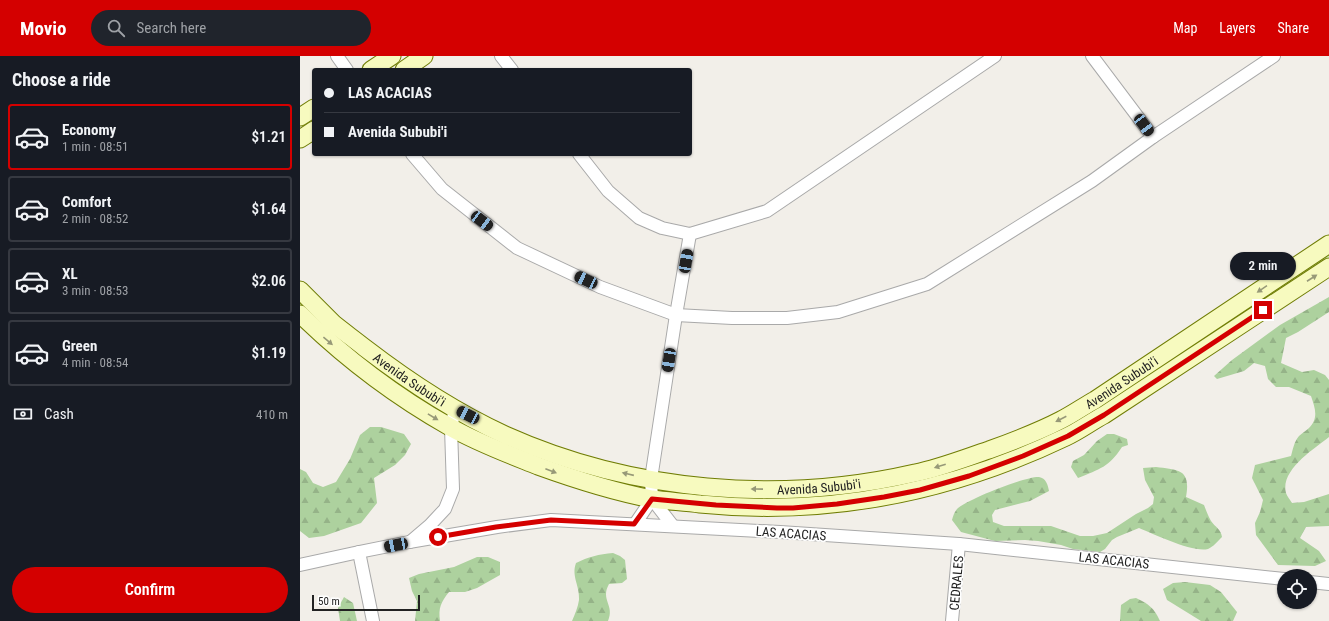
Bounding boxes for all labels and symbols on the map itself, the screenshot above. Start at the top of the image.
car [1132,112,1156,138]
car [469,209,495,233]
car [678,248,694,274]
callout: 2 min [1230,252,1296,280]
car [573,269,599,291]
one-way arrow [1307,274,1317,282]
one-way arrow [1256,285,1267,293]
route end [1254,301,1272,319]
one-way arrow [323,336,334,345]
car [661,347,677,373]
street label: Avenida Sububi'i [370,350,448,410]
street label: Avenida Sububi'i [1083,353,1161,412]
car [455,404,481,426]
one-way arrow [427,413,439,420]
one-way arrow [1056,416,1067,422]
one-way arrow [934,463,946,469]
one-way arrow [546,468,558,474]
one-way arrow [622,471,634,477]
street label: Avenida Sububi'i [777,476,862,498]
one-way arrow [750,486,763,492]
street label: LAS ACACIAS [755,524,827,543]
route start [429,528,447,546]
car [383,537,409,553]
street label: LAS ACACIAS [1078,549,1150,572]
street label: CEDRALES [947,555,966,611]
scale bar [312,593,420,612]

